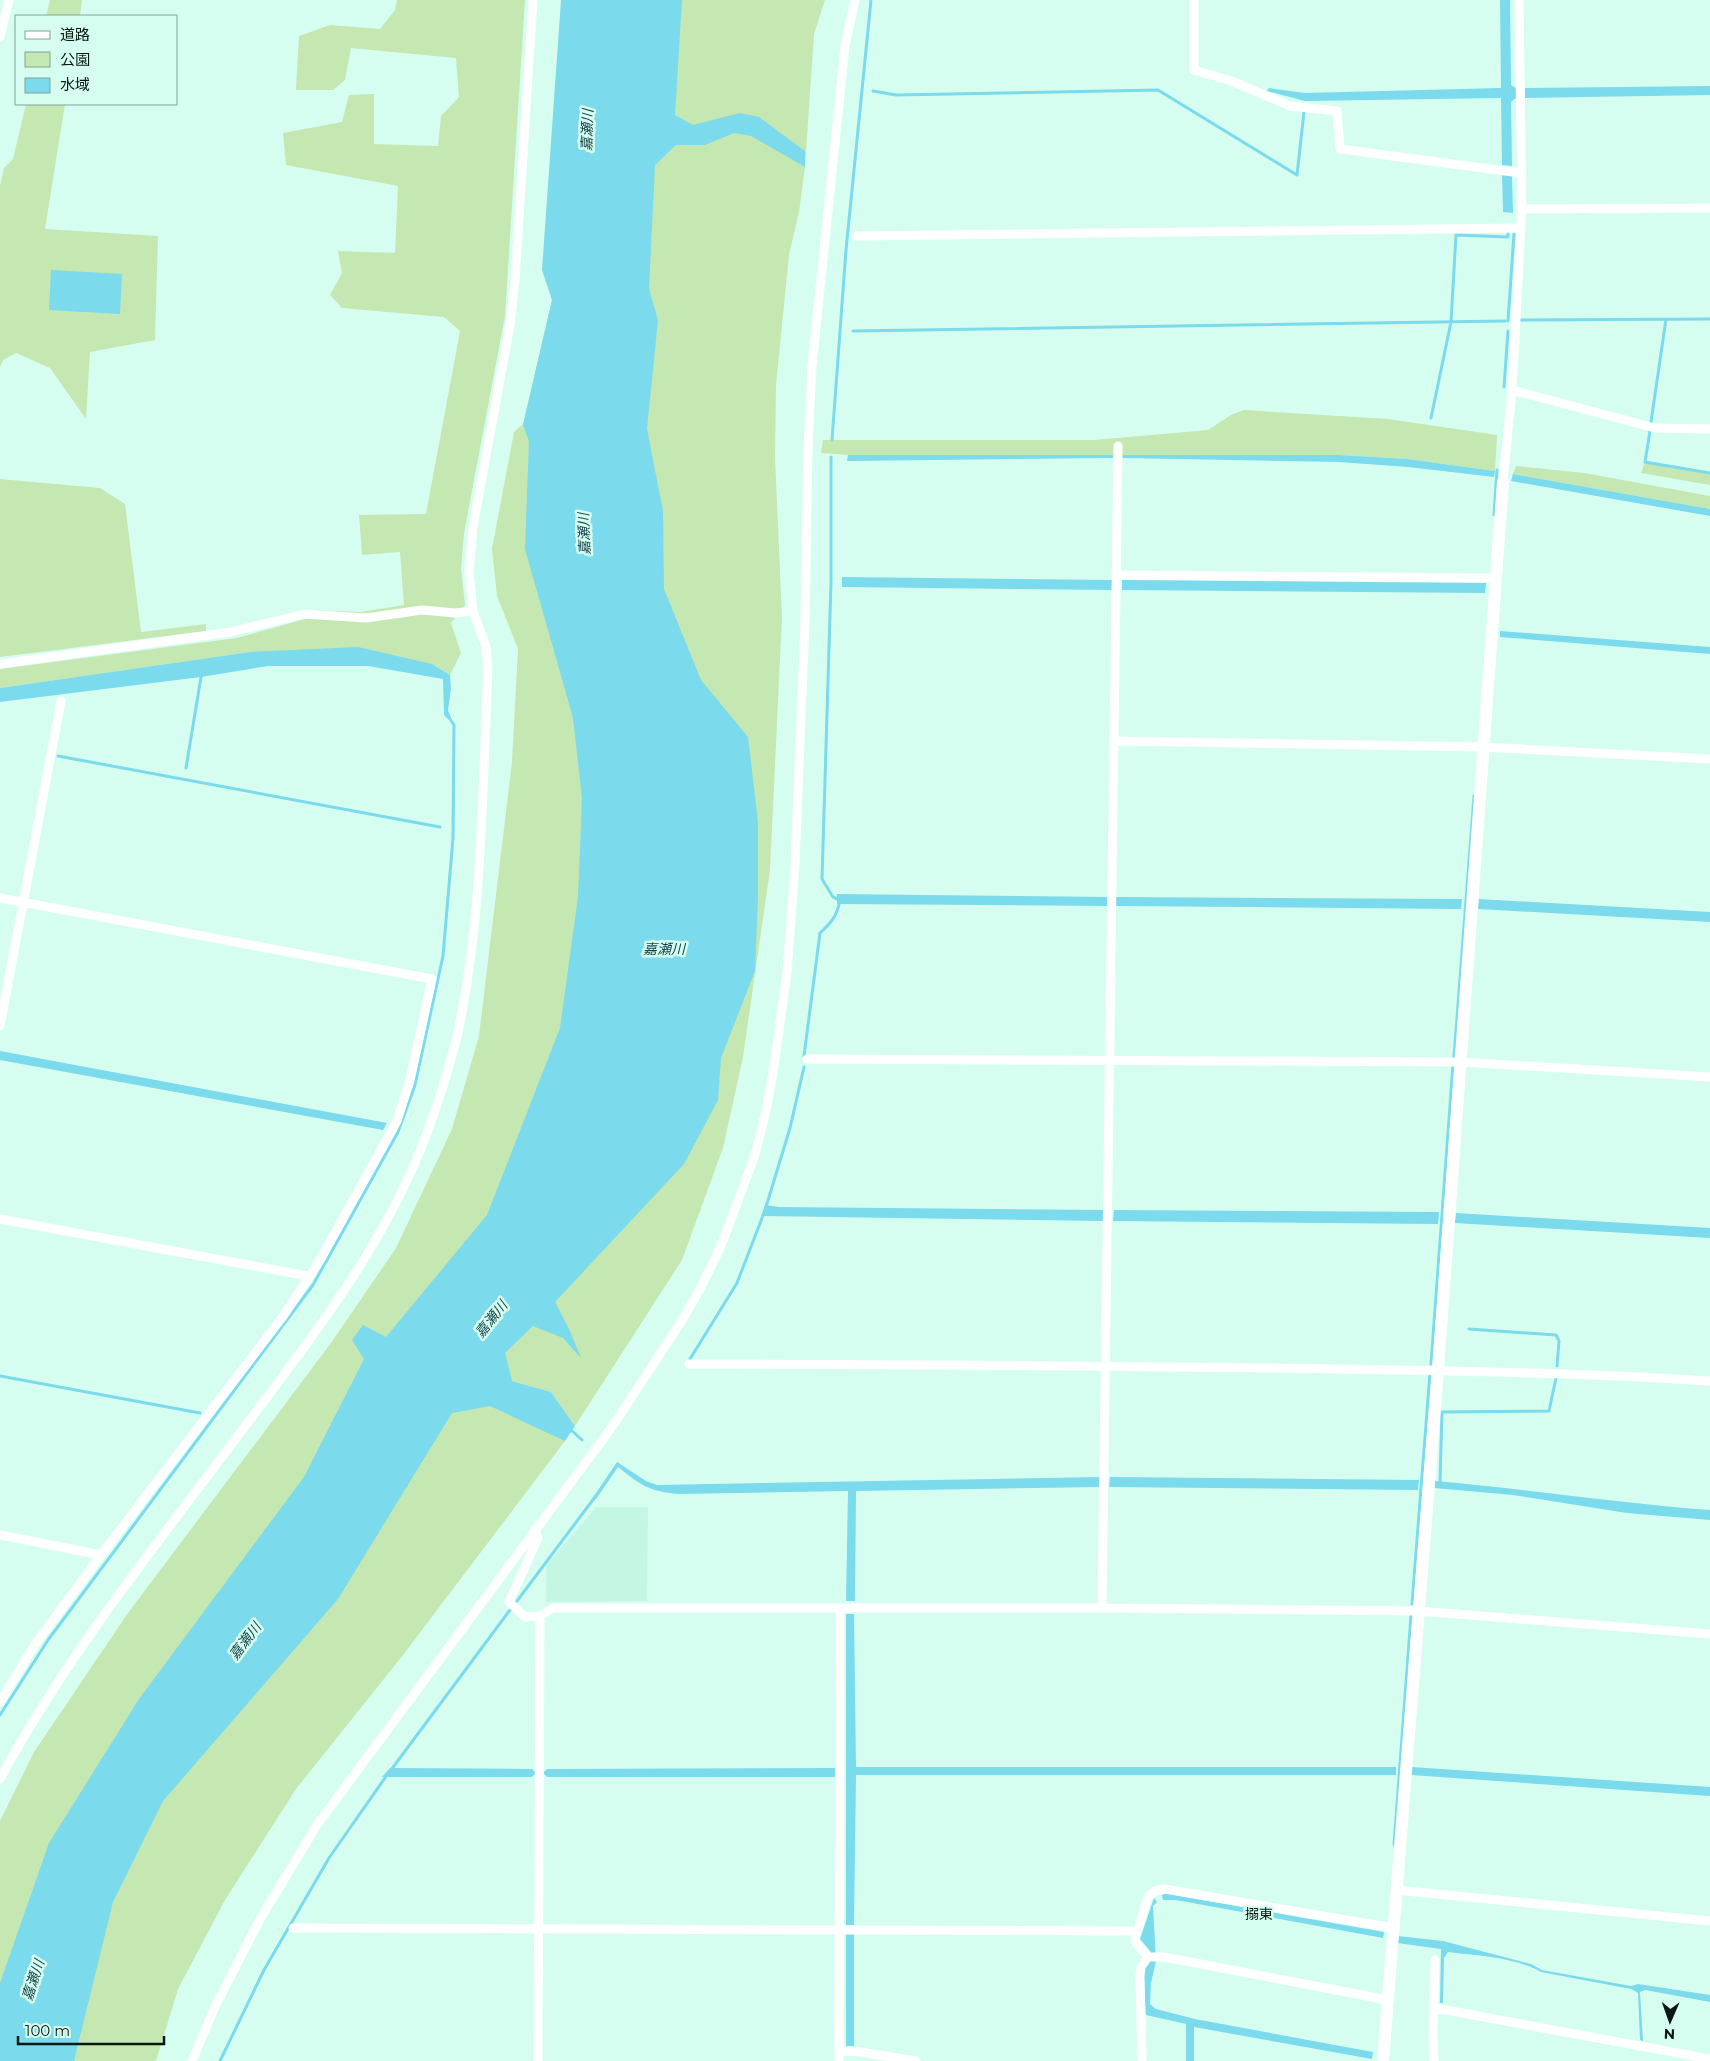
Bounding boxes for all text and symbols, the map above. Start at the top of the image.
legend [15,15,178,105]
text: 道路 [60,25,90,44]
text: 公園 [60,50,90,69]
text: 水域 [60,75,90,94]
water label: 嘉瀬川 [577,107,597,151]
water label: 嘉瀬川 [574,511,594,555]
water label: 嘉瀬川 [643,940,687,958]
water label: 嘉瀬川 [471,1295,512,1341]
water label: 嘉瀬川 [225,1617,266,1663]
district label: 搦東 [1245,1905,1273,1923]
water label: 嘉瀬川 [18,1955,49,2003]
north arrow [1645,1996,1695,2046]
scale bar [18,2014,164,2046]
text: 100 m [25,2021,70,2040]
text: N [1664,2025,1676,2043]

